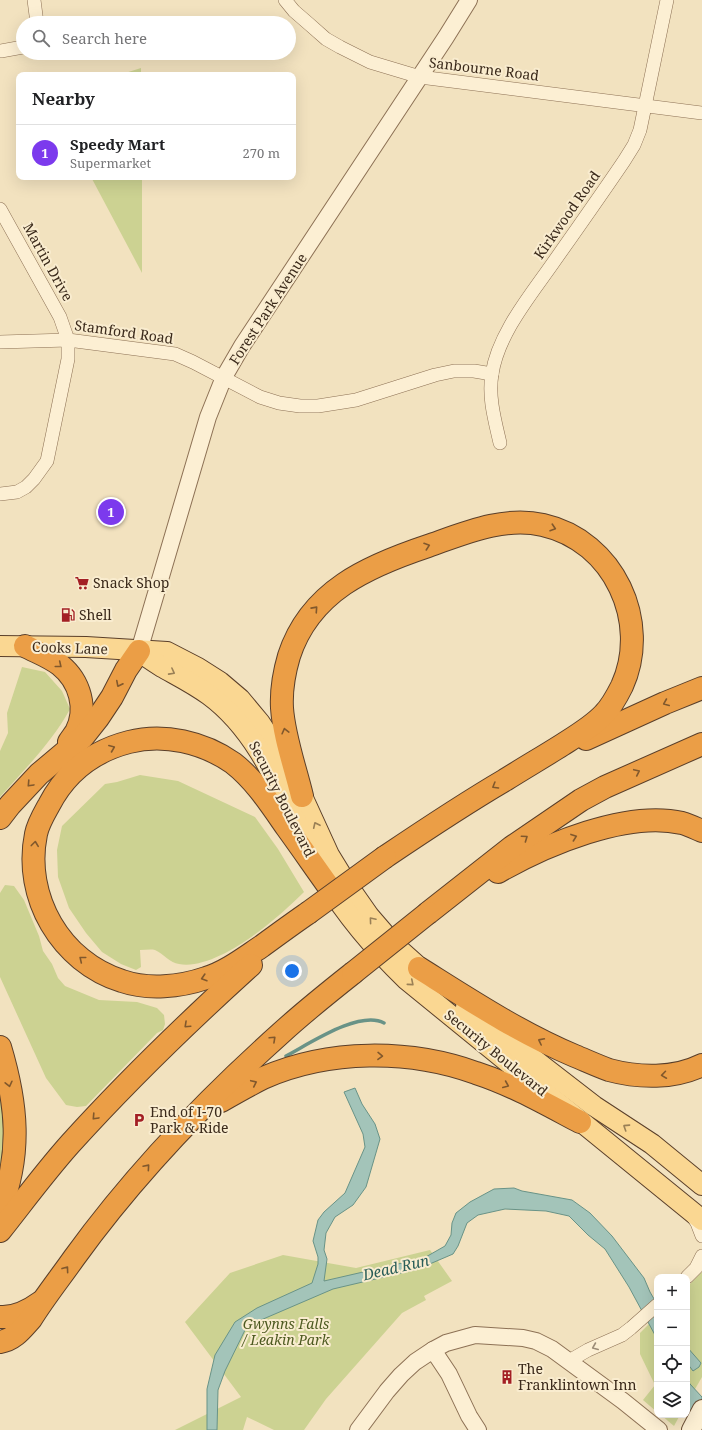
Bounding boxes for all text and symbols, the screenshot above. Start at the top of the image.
search box [16,16,296,60]
icon: search [30,27,52,49]
text: Search here [62,28,147,48]
street label: Sanbourne Road [428,52,540,85]
text: Nearby [32,87,95,110]
text: Speedy Mart [70,134,165,154]
text: 1 [41,144,49,162]
text: 270 m [243,144,280,162]
text: Supermarket [70,154,151,172]
street label: Kirkwood Road [529,167,604,262]
street label: Martin Drive [19,219,78,304]
street label: Forest Park Avenue [224,249,311,368]
street label: Stamford Road [73,315,175,348]
pin: 1 [98,497,124,527]
one-way arrow [549,523,556,532]
one-way arrow [423,542,430,551]
place label: Snack Shop [93,573,169,592]
supermarket icon: Snack Shop [74,575,90,591]
place label: Shell [79,605,112,624]
one-way arrow [310,606,318,614]
fuel station icon: Shell [60,607,76,623]
street label: Cooks Lane [32,637,108,658]
one-way arrow [54,660,61,667]
one-way arrow [168,667,175,675]
one-way arrow [116,680,123,688]
one-way arrow [662,698,670,706]
one-way arrow [282,727,290,734]
street label: Security Boulevard [245,738,320,860]
one-way arrow [109,744,116,752]
one-way arrow [634,769,641,777]
one-way arrow [27,779,34,787]
one-way arrow [492,781,499,788]
one-way arrow [312,822,320,829]
one-way arrow [570,833,577,842]
one-way arrow [521,836,528,843]
one-way arrow [30,841,39,847]
one-way arrow [370,917,377,924]
one-way arrow [79,957,86,964]
your location [282,961,302,981]
one-way arrow [201,973,208,982]
one-way arrow [406,978,413,985]
street label: Security Boulevard [441,1005,552,1100]
one-way arrow [184,1020,192,1028]
one-way arrow [269,1037,276,1044]
one-way arrow [538,1038,545,1046]
one-way arrow [377,1051,383,1060]
one-way arrow [661,1070,667,1079]
one-way arrow [250,1080,257,1088]
one-way arrow [502,1080,509,1088]
one-way arrow [5,1081,13,1088]
place label: End of I-70 Park & Ride [150,1102,229,1137]
one-way arrow [93,1112,100,1120]
parking icon: End of I-70 Park & Ride [131,1112,147,1128]
one-way arrow [624,1125,631,1132]
one-way arrow [142,1165,149,1172]
water label: Dead Run [360,1250,431,1285]
one-way arrow [61,1266,69,1273]
map controls [654,1274,690,1418]
button: + [654,1274,690,1310]
button: − [654,1310,690,1346]
park label: Gwynns Falls / Leakin Park [241,1314,331,1349]
one-way arrow [592,1342,600,1350]
button: locate [654,1346,690,1382]
place label: The Franklintown Inn [518,1359,636,1394]
building icon: The Franklintown Inn [499,1369,515,1385]
button: layers [654,1382,690,1418]

